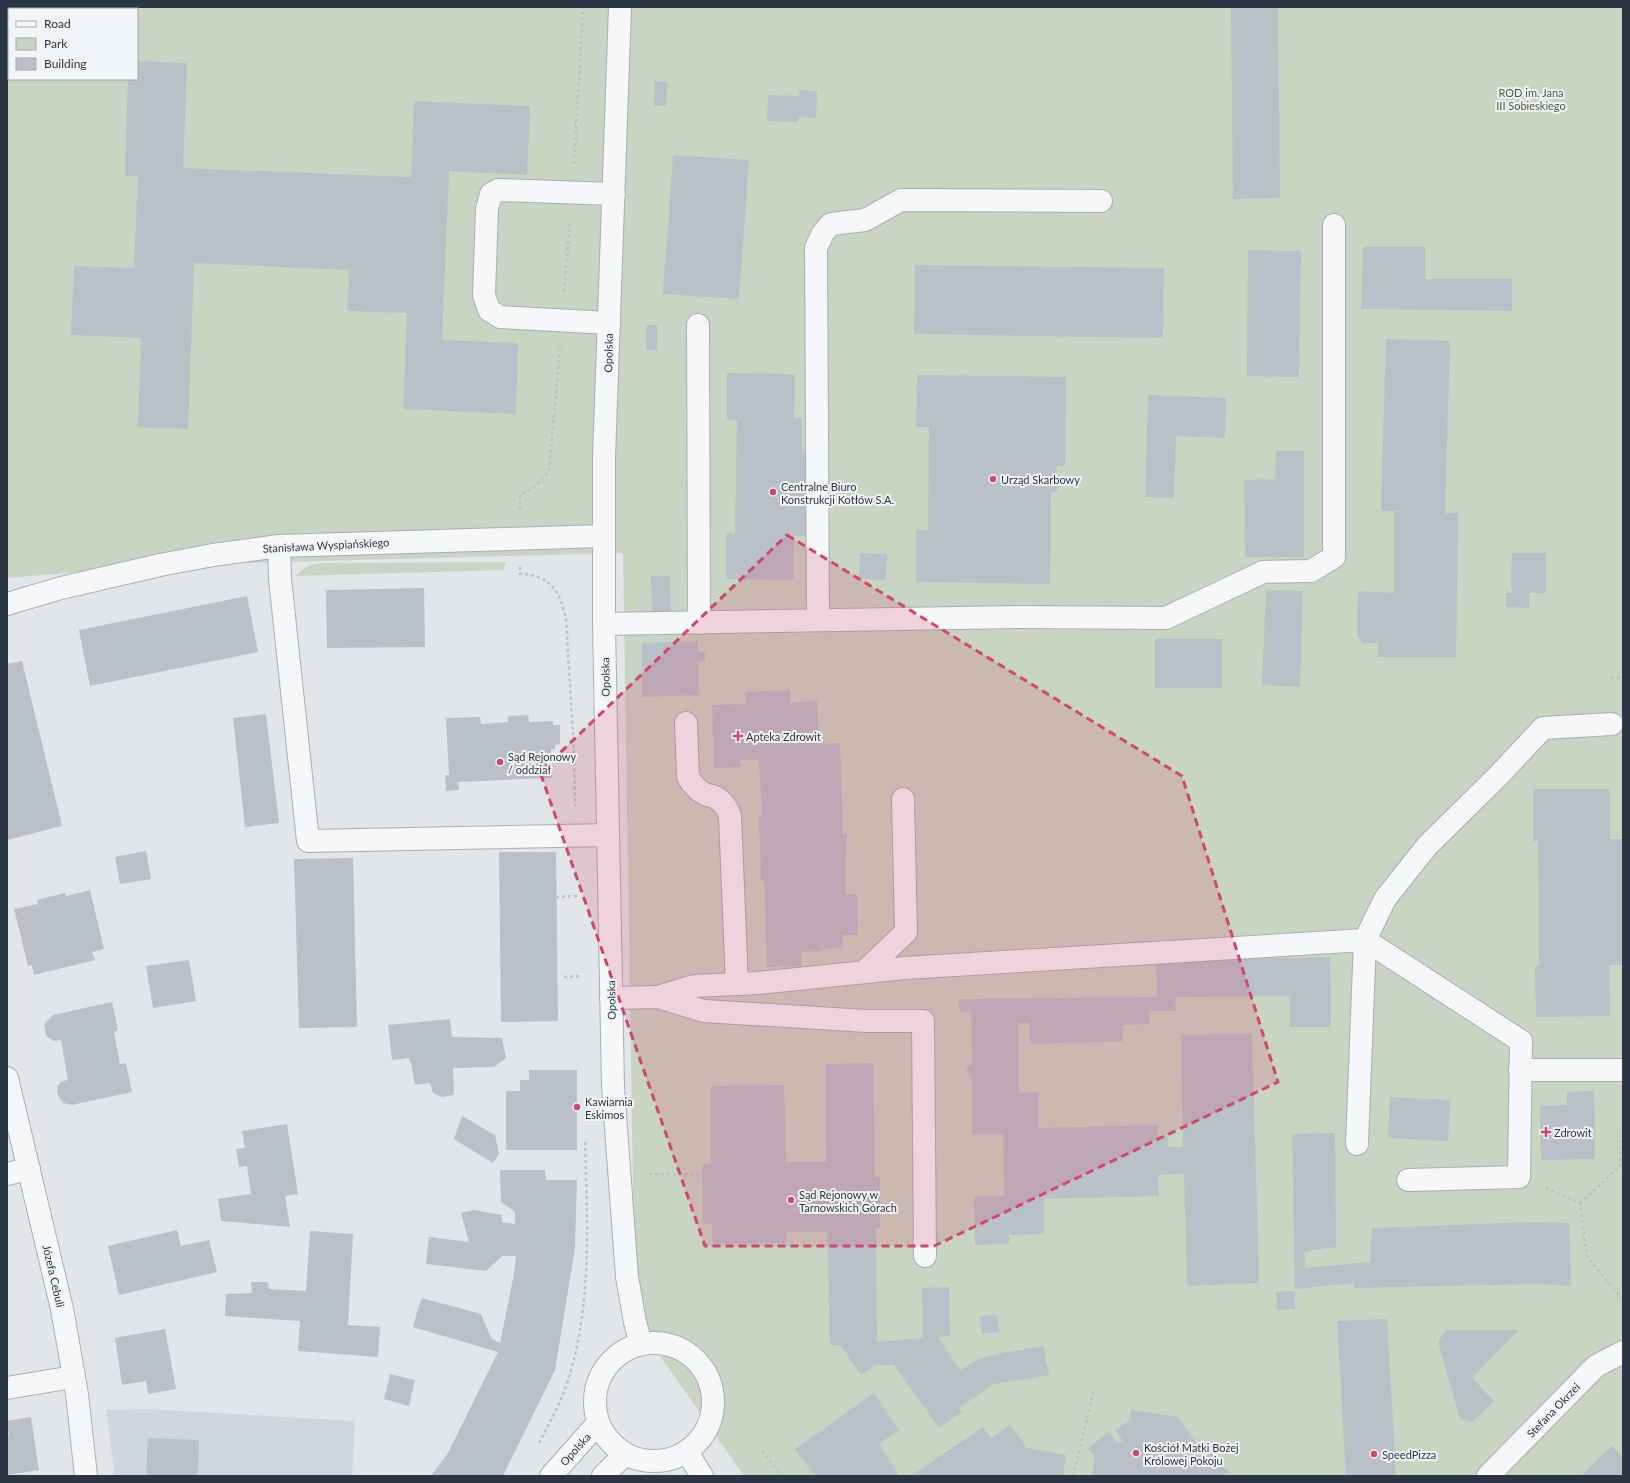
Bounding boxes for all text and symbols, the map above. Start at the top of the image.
legend [8,8,138,80]
text: Road [44,16,71,31]
text: Park [44,36,68,51]
text: Building [44,56,87,71]
park label: ROD im. Jana III Sobieskiego [1496,86,1566,112]
street label: Opolska [601,333,615,373]
place label: Urząd Skarbowy [1001,473,1080,486]
marker: Urząd Skarbowy [988,474,998,484]
place label: Centralne Biuro Konstrukcji Kotłów S.A. [781,480,894,506]
marker: Centralne Biuro Konstrukcji Kotłów S.A. [768,487,778,497]
street label: Stanisława Wyspiańskiego [262,535,390,555]
street label: Opolska [598,657,612,697]
place label: Apteka Zdrowit [746,730,821,743]
marker: Apteka Zdrowit [733,731,743,741]
place label: Sąd Rejonowy / oddział [508,750,576,776]
marker: Sąd Rejonowy / oddział [495,757,505,767]
street label: Opolska [604,980,618,1020]
place label: Kawiarnia Eskimos [585,1095,633,1121]
marker: Kawiarnia Eskimos [572,1102,582,1112]
place label: Zdrowit [1554,1126,1592,1139]
marker: Zdrowit [1541,1127,1551,1137]
place label: Sąd Rejonowy w Tarnowskich Górach [799,1188,897,1214]
marker: Sąd Rejonowy w Tarnowskich Górach [786,1195,796,1205]
street label: Józefa Cebuli [40,1243,68,1309]
street label: Stefana Okrzei [1524,1380,1582,1440]
street label: Opolska [557,1430,593,1468]
place label: Kościół Matki Bożej Królowej Pokoju [1144,1441,1239,1467]
marker: Kościół Matki Bożej Królowej Pokoju [1131,1448,1141,1458]
place label: SpeedPizza [1382,1448,1436,1461]
marker: SpeedPizza [1369,1449,1379,1459]

